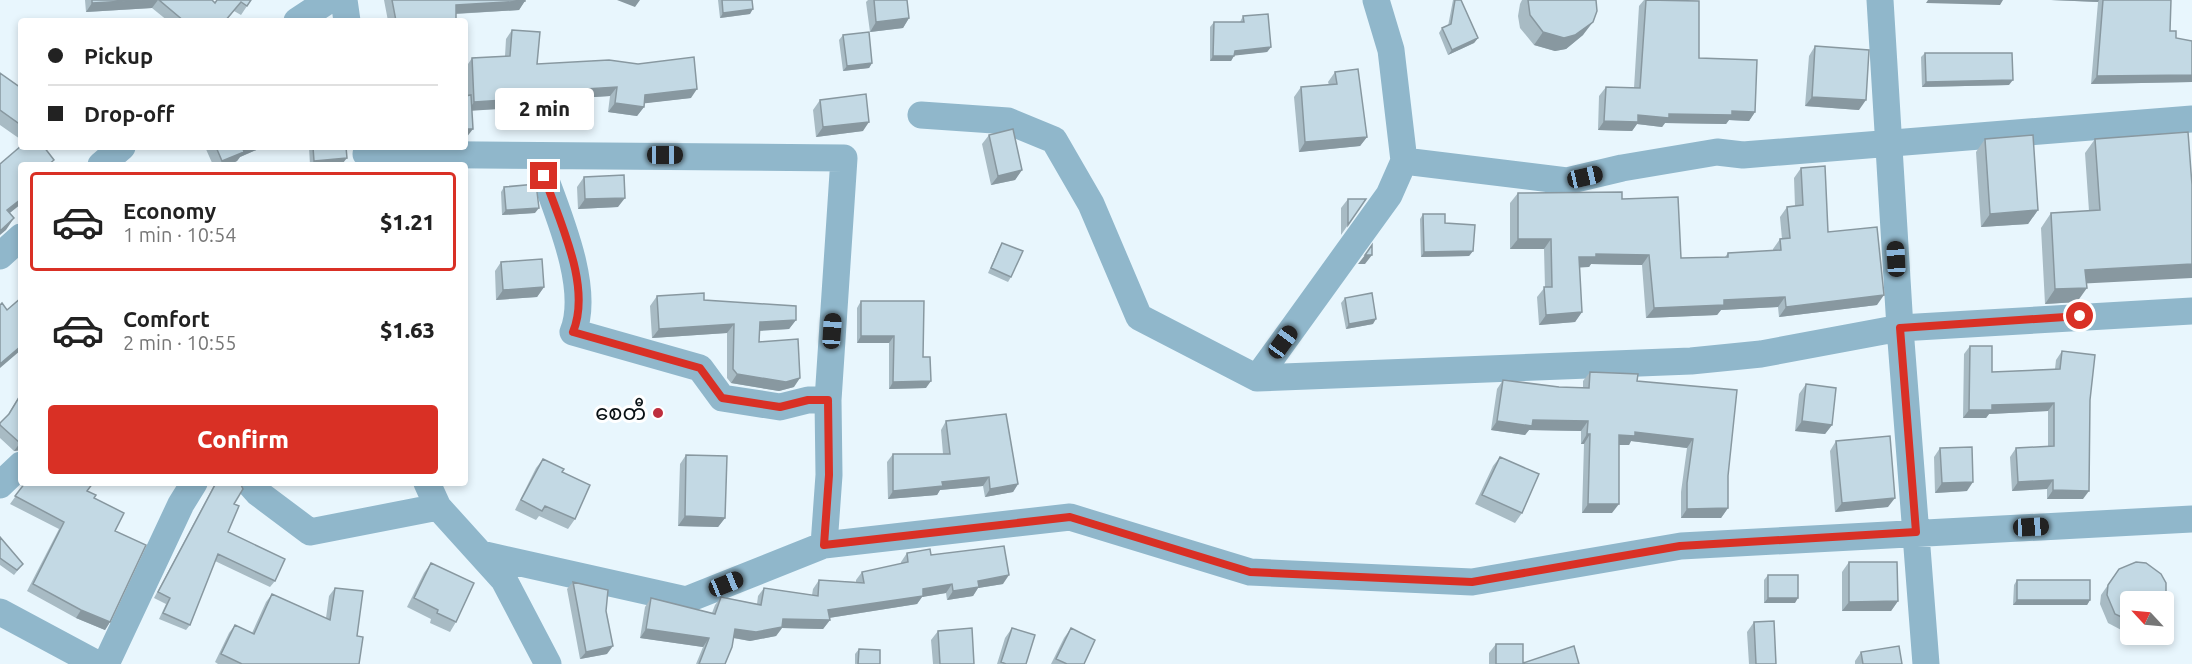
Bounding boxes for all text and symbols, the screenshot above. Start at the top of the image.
text: Pickup [84,43,153,68]
callout: 2 min [494,89,594,131]
text: 2 min [519,97,570,120]
text: Drop-off [84,101,174,126]
car [647,146,683,164]
route end [530,162,557,189]
car [1565,164,1605,190]
icon: car [51,195,105,249]
text: Economy [123,198,216,223]
text: $1.21 [380,209,435,234]
text: 1 min · 10:54 [123,223,237,246]
car [1886,241,1906,277]
route start [2066,302,2093,329]
icon: car [51,303,105,357]
text: Comfort [123,306,210,331]
car [822,312,842,350]
text: $1.63 [380,317,435,342]
car [1265,322,1301,362]
text: 2 min · 10:55 [123,331,237,354]
place label: စေတီ [595,397,646,424]
button: Confirm [48,405,438,474]
marker: စေတီ [651,406,665,420]
car [2013,517,2049,537]
car [706,569,746,599]
north arrow [2120,591,2174,645]
map controls [2120,591,2174,645]

